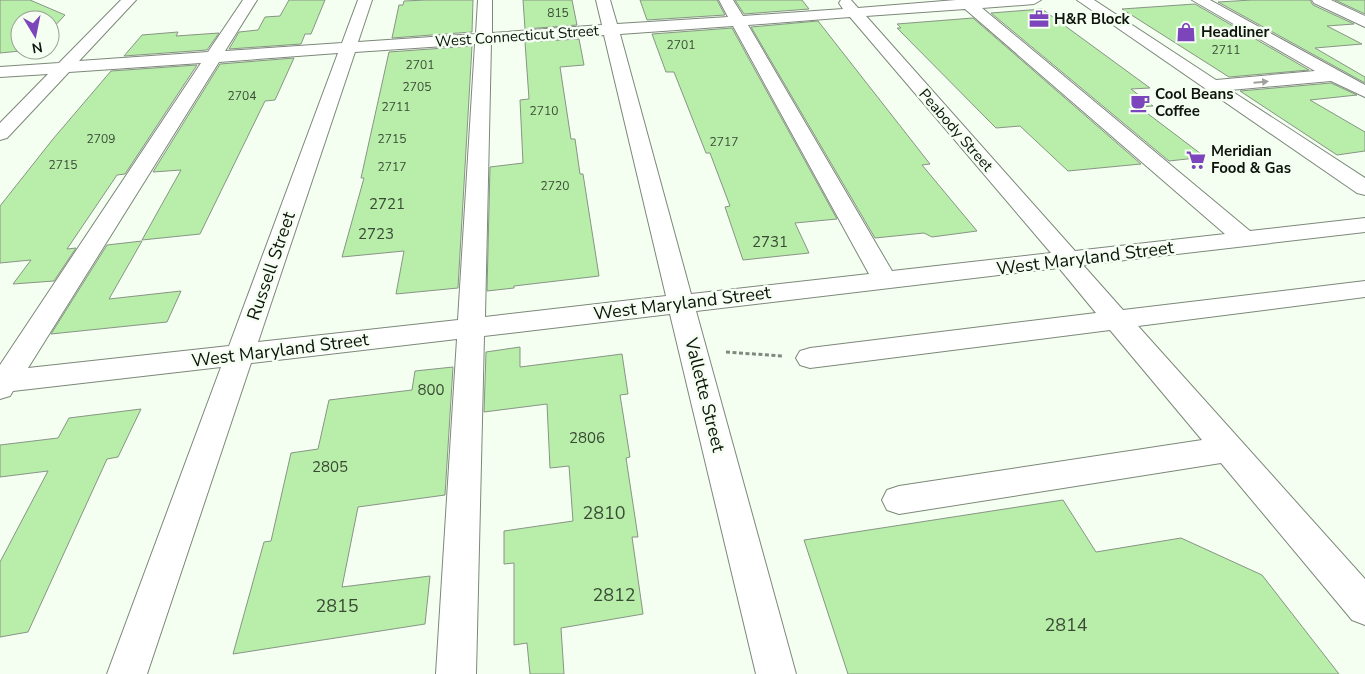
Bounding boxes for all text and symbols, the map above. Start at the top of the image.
house number: 815 [547,5,569,21]
office icon: H&R Block [1028,8,1050,30]
place label: H&R Block [1054,9,1131,29]
north arrow [10,10,60,60]
street label: West Connecticut Street [435,20,600,52]
shop icon: Headliner [1175,21,1197,43]
place label: Headliner [1201,22,1269,42]
text: N [30,37,44,58]
house number: 2701 [667,37,695,53]
house number: 2711 [1212,42,1240,58]
house number: 2701 [406,57,434,73]
one-way arrow [1253,77,1269,85]
house number: 2705 [403,79,431,95]
street label: Peabody Street [915,84,998,176]
place label: Cool Beans Coffee [1155,84,1234,121]
house number: 2704 [228,88,256,104]
cafe icon: Cool Beans Coffee [1129,92,1151,114]
house number: 2711 [382,99,410,115]
house number: 2710 [530,103,558,119]
house number: 2709 [87,131,115,147]
house number: 2715 [378,131,406,147]
house number: 2717 [710,134,738,150]
place label: Meridian Food & Gas [1211,141,1291,178]
supermarket icon: Meridian Food & Gas [1185,149,1207,171]
house number: 2715 [49,157,77,173]
house number: 2717 [378,159,406,175]
house number: 2720 [541,178,569,194]
house number: 2721 [369,194,405,214]
street label: Russell Street [241,208,301,324]
house number: 2723 [358,224,394,244]
house number: 2731 [752,232,788,252]
street label: West Maryland Street [995,235,1176,281]
street label: West Maryland Street [592,280,773,326]
street label: West Maryland Street [190,327,371,373]
street label: Vallette Street [679,335,731,455]
house number: 800 [417,380,445,400]
house number: 2806 [569,428,605,448]
house number: 2805 [312,457,348,477]
house number: 2810 [582,501,626,525]
house number: 2812 [592,583,636,607]
house number: 2815 [315,594,359,618]
house number: 2814 [1044,613,1088,637]

